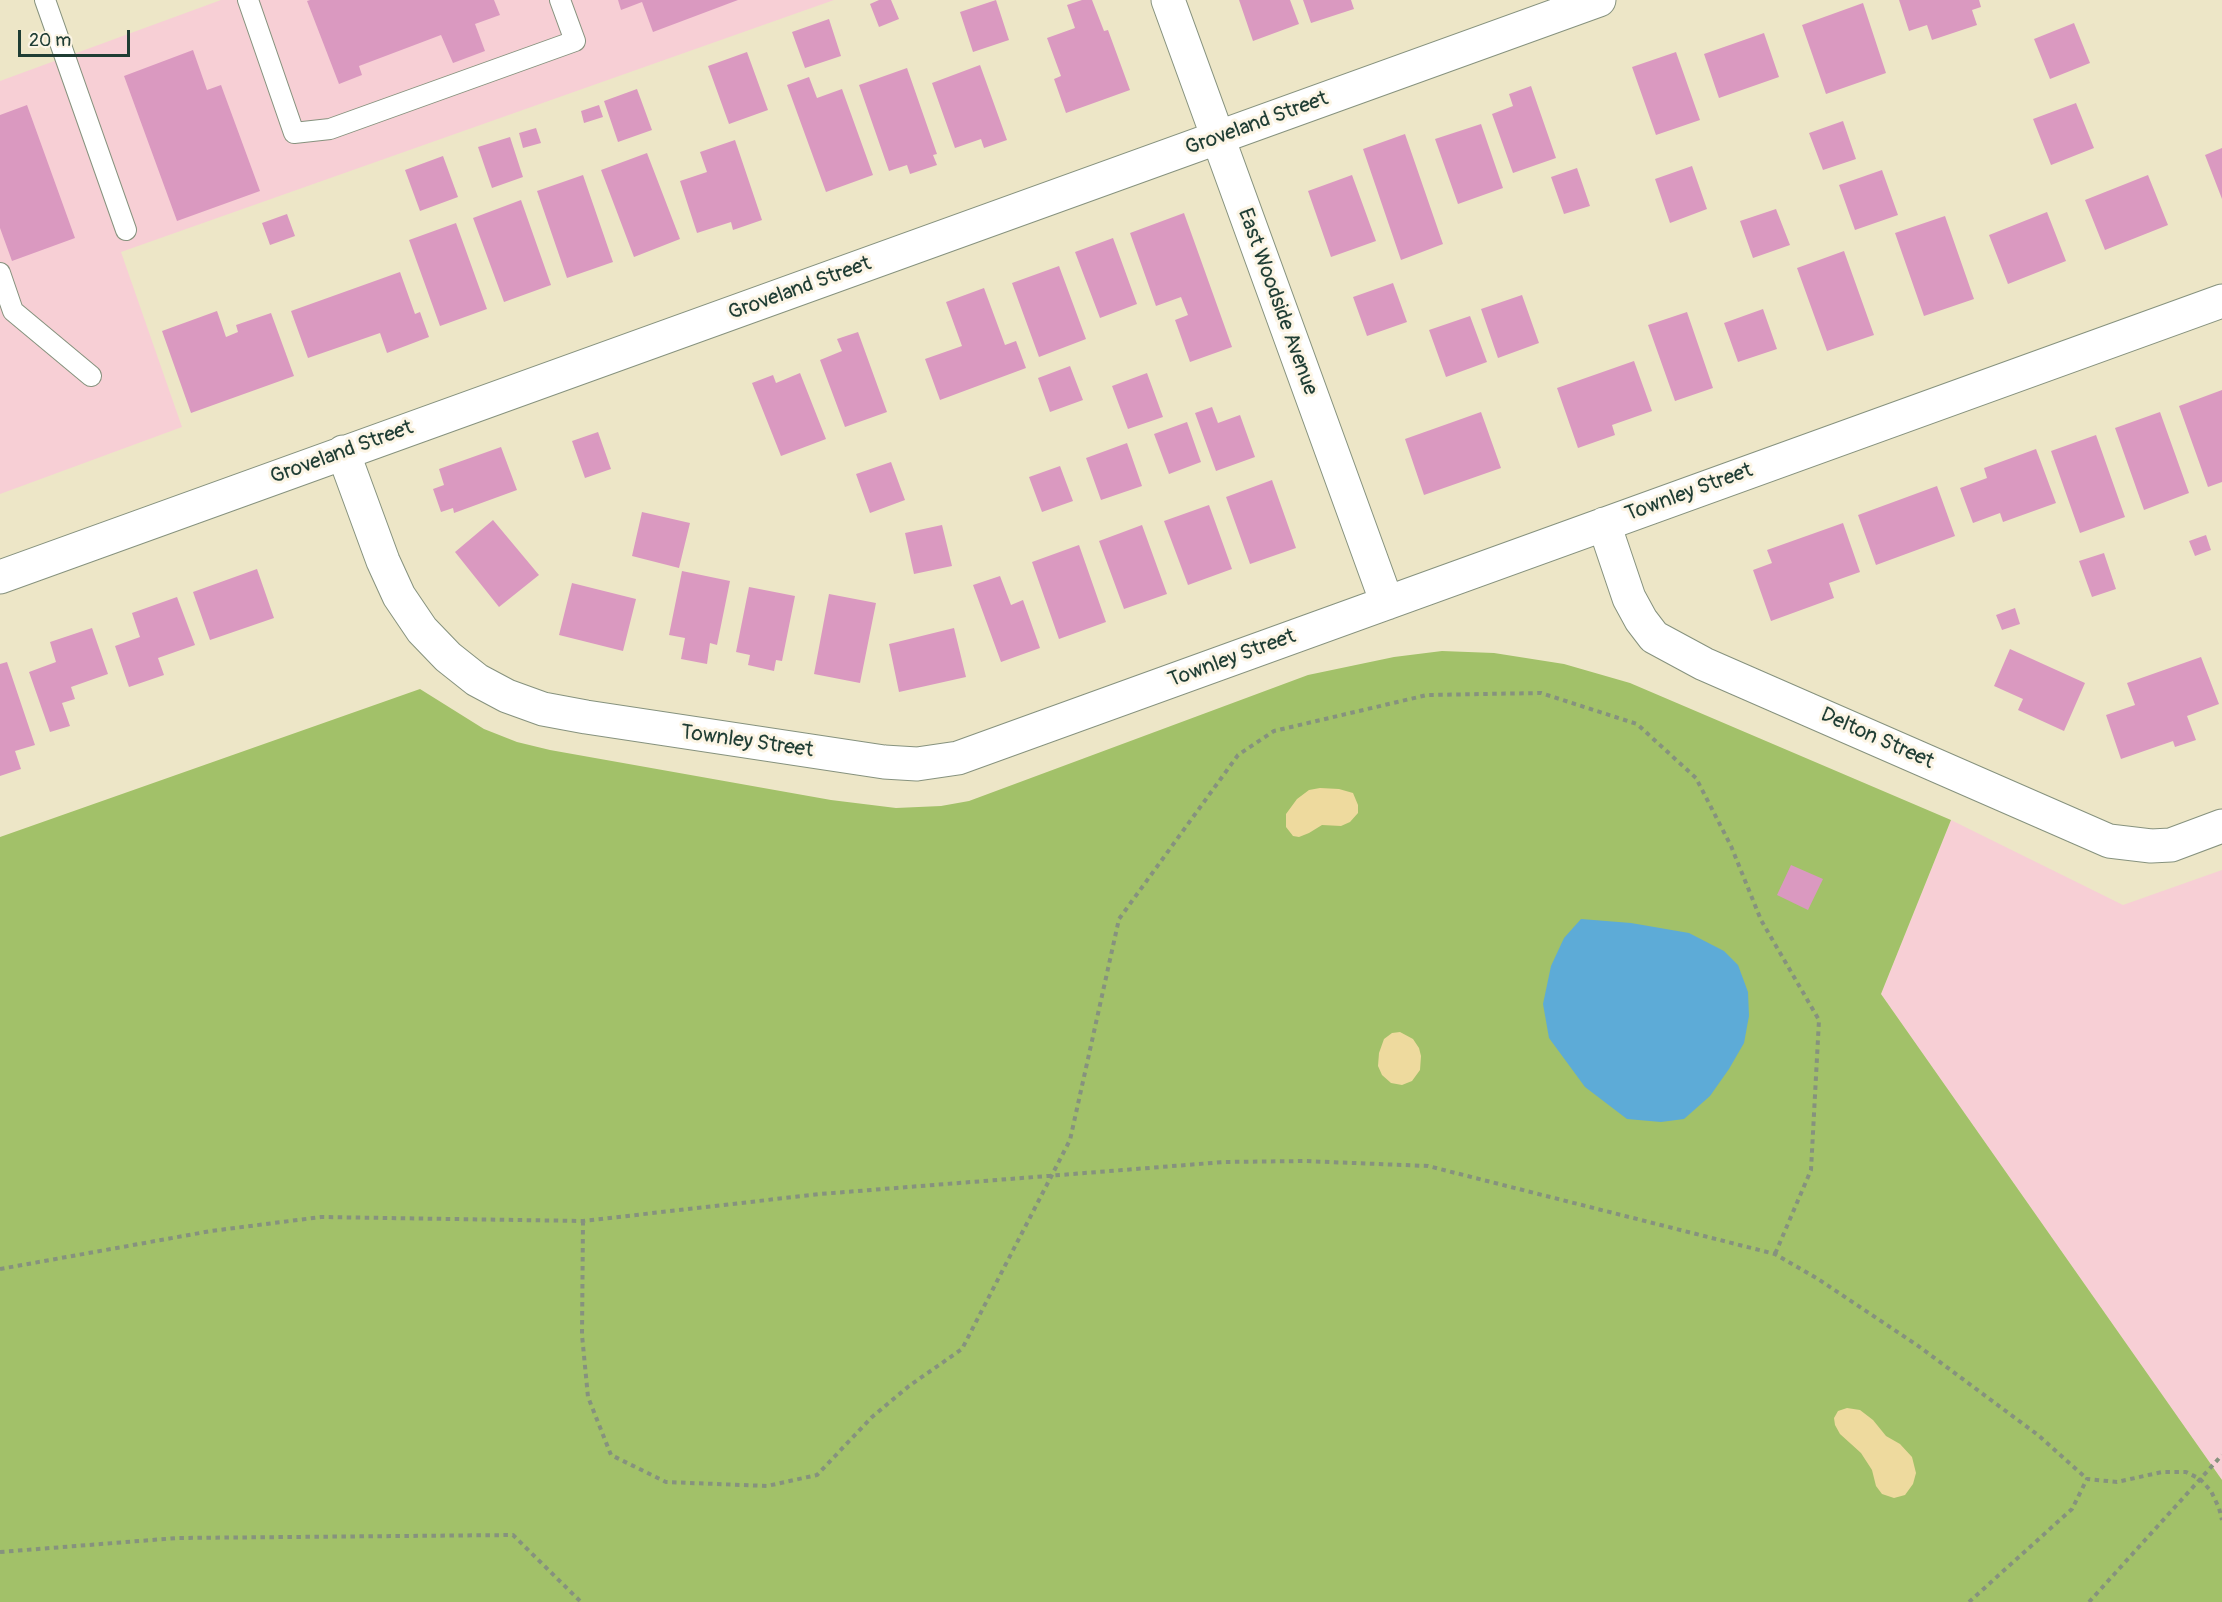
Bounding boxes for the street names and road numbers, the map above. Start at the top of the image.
street label: Groveland Street [1182,87,1332,161]
street label: East Woodside Avenue [1231,205,1323,399]
street label: Groveland Street [725,252,875,326]
street label: Groveland Street [267,416,417,490]
street label: Townley Street [1622,458,1756,528]
street label: Townley Street [1165,624,1299,694]
street label: Delton Street [1816,703,1938,775]
street label: Townley Street [679,720,815,764]

